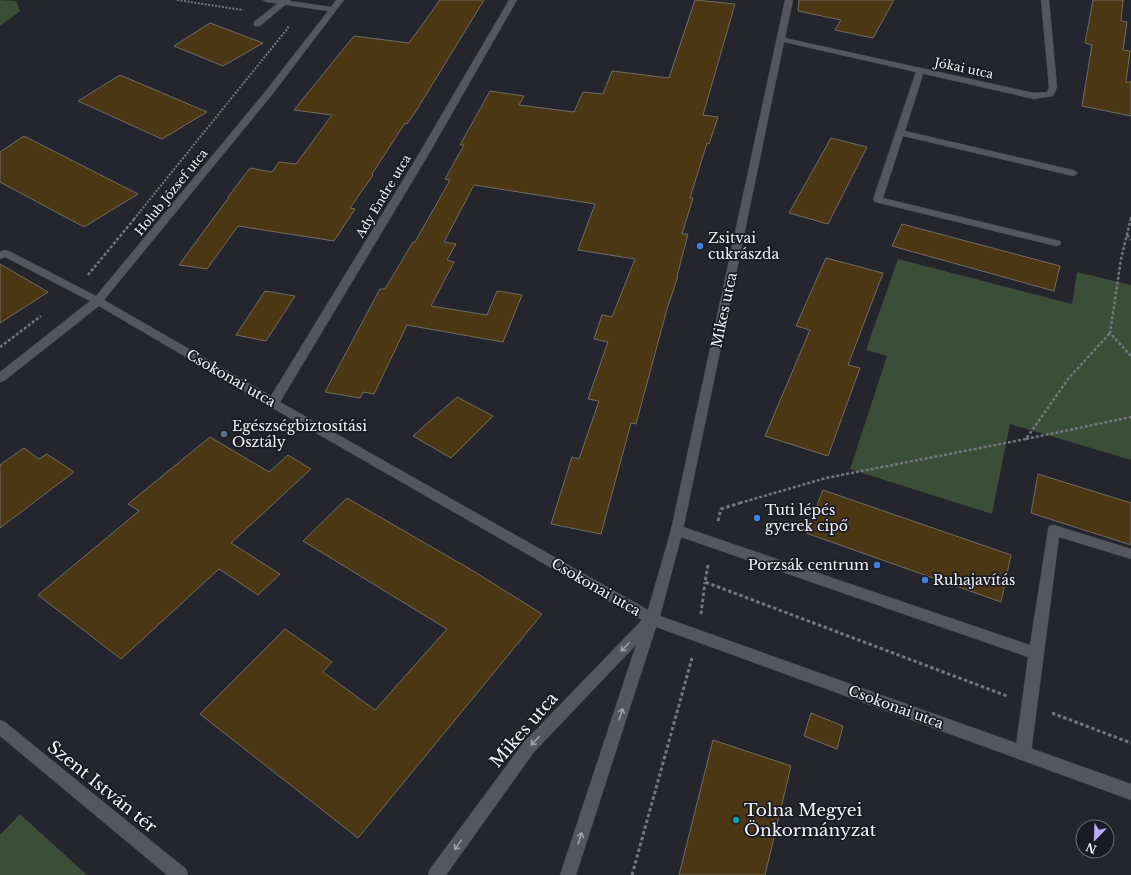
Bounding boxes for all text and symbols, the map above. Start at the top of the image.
street label: Jókai utca [931,54,995,82]
street label: Holub József utca [131,145,211,238]
street label: Ady Endre utca [352,151,414,241]
place label: Zsitvai cukrászda [708,229,780,263]
marker: Zsitvai cukrászda [695,241,705,251]
street label: Mikes utca [707,270,741,349]
street label: Csokonai utca [183,345,279,411]
place label: Egészségbiztosítási Osztály [232,417,367,451]
marker: Egészségbiztosítási Osztály [219,429,229,439]
place label: Tuti lépés gyerek cipő [765,501,848,535]
marker: Tuti lépés gyerek cipő [752,513,762,523]
street label: Csokonai utca [548,554,644,620]
place label: Porzsák centrum [748,556,869,574]
marker: Porzsák centrum [872,560,882,570]
place label: Ruhajavítás [933,571,1015,589]
marker: Ruhajavítás [920,575,930,585]
one-way arrow [621,642,630,652]
street label: Csokonai utca [846,681,946,733]
street label: Mikes utca [486,688,563,772]
one-way arrow [618,708,625,721]
street label: Szent István tér [43,736,162,838]
one-way arrow [530,736,540,746]
place label: Tolna Megyei Önkormányzat [744,800,877,841]
marker: Tolna Megyei Önkormányzat [731,815,741,825]
north arrow [1075,819,1115,859]
one-way arrow [577,832,585,844]
one-way arrow [454,839,462,850]
text: N [1083,839,1099,857]

